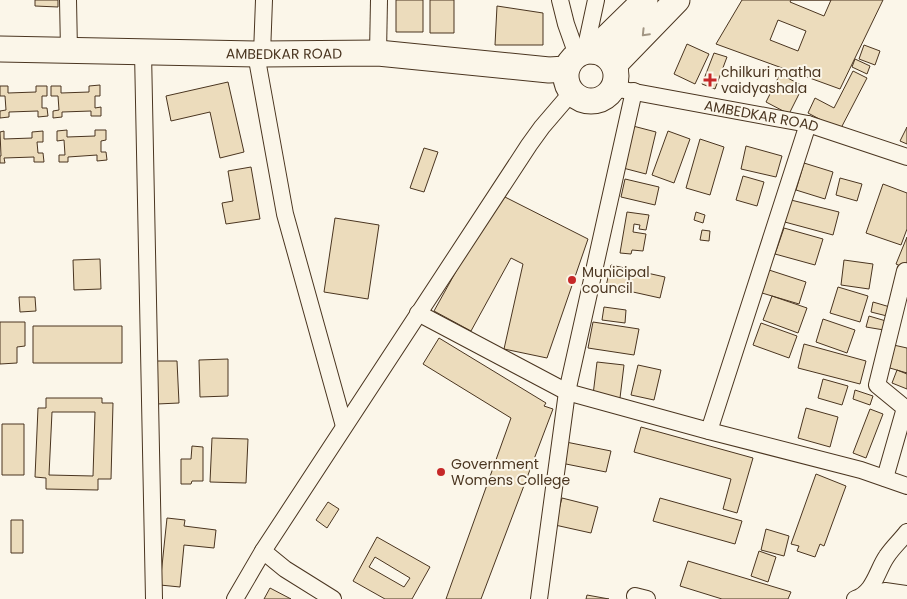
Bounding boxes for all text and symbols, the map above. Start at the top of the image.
one-way arrow [642,27,651,36]
street label: AMBEDKAR ROAD [226,43,342,64]
place label: chilkuri matha vaidyashala [721,62,821,98]
marker: chilkuri matha vaidyashala [703,73,717,87]
street label: AMBEDKAR ROAD [703,95,821,137]
place label: Municipal council [582,262,650,298]
marker: Municipal council [566,274,578,286]
place label: Government Womens College [451,454,571,490]
marker: Government Womens College [435,466,447,478]

